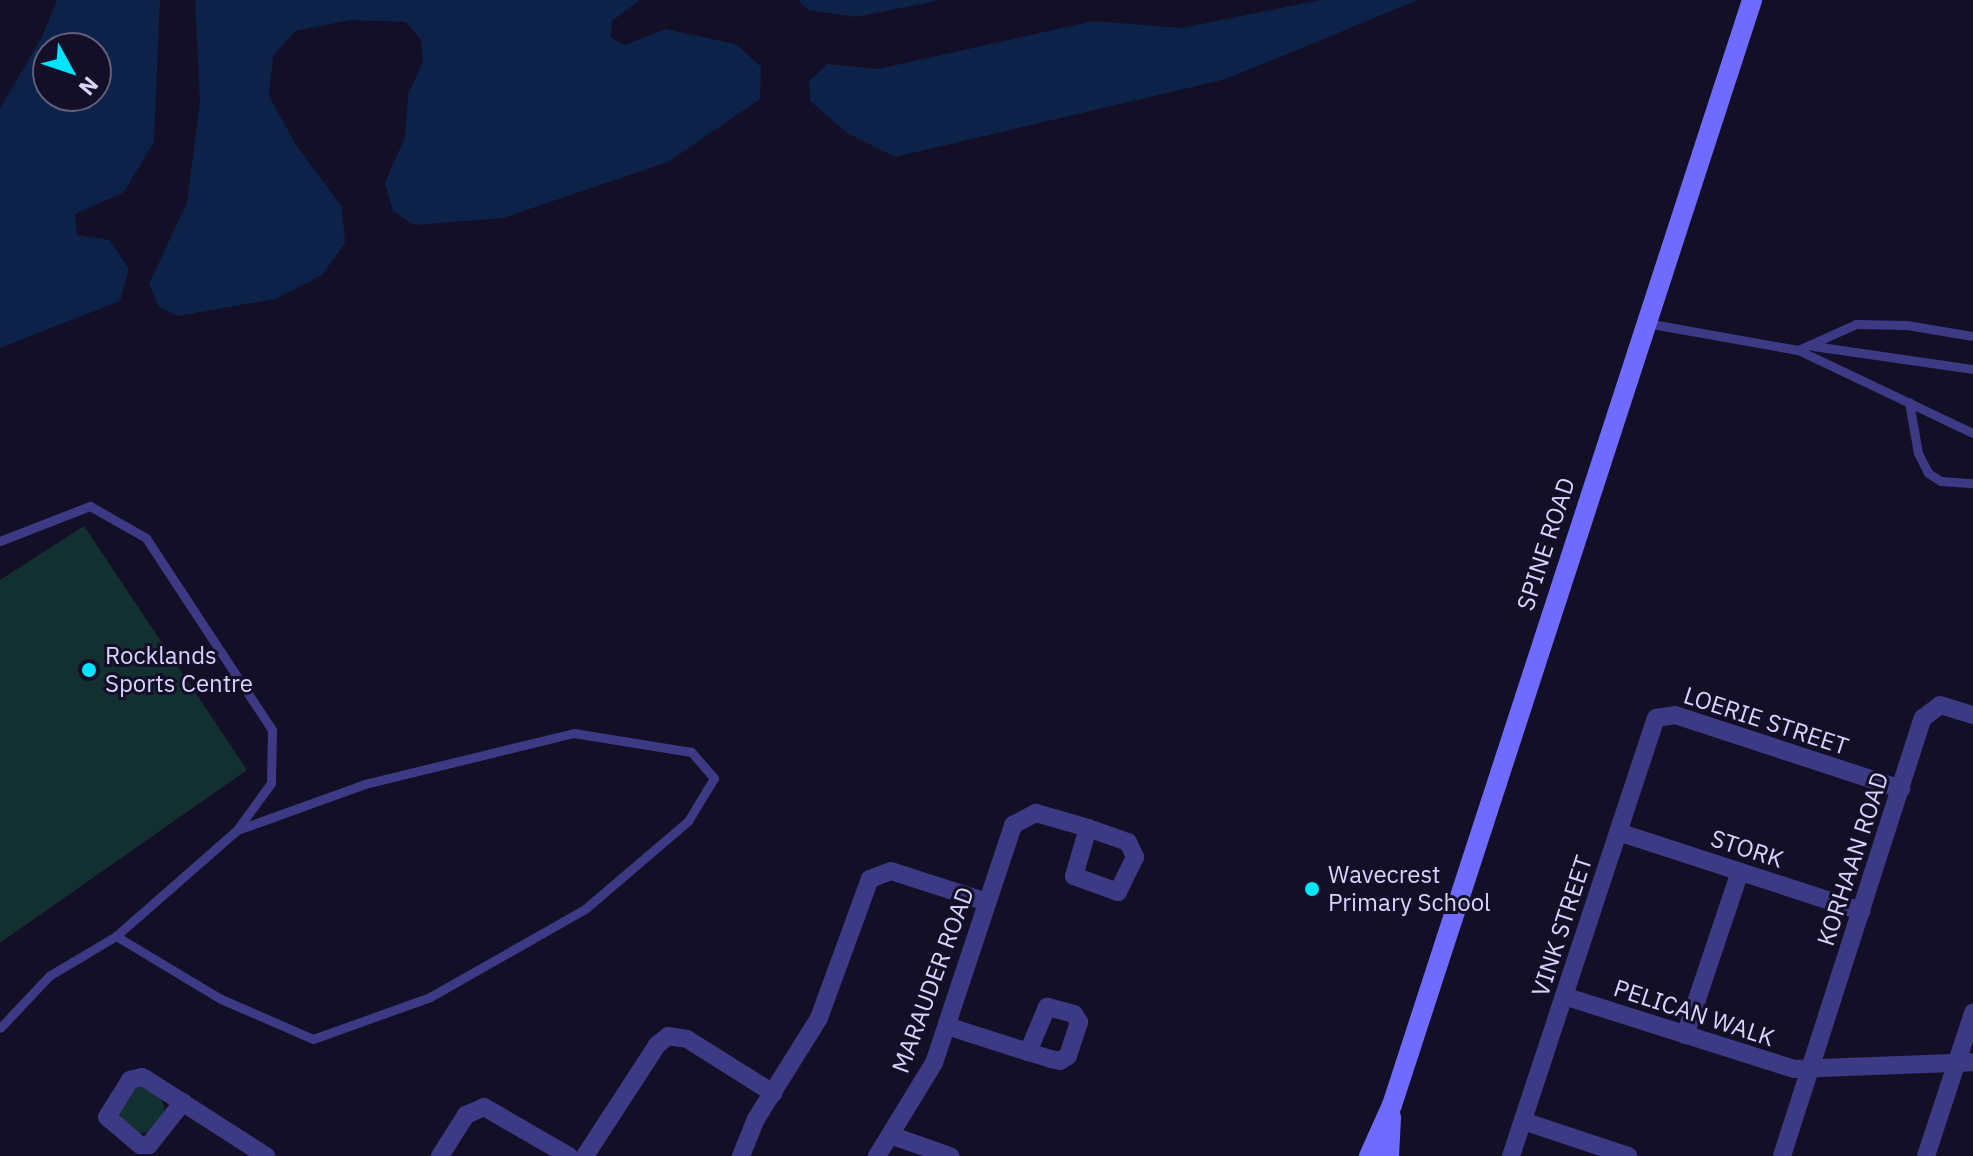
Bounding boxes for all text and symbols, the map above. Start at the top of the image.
north arrow [32,32,112,112]
text: N [73,71,105,102]
street label: SPINE ROAD [1511,474,1581,614]
place label: Rocklands Sports Centre [105,642,253,698]
marker: Rocklands Sports Centre [80,661,98,679]
street label: LOERIE STREET [1680,681,1852,761]
street label: KORHAAN ROAD [1811,769,1895,949]
street label: STORK [1707,824,1787,874]
street label: VINK STREET [1526,852,1598,1000]
place label: Wavecrest Primary School [1328,861,1491,917]
marker: Wavecrest Primary School [1303,880,1321,898]
street label: MARAUDER ROAD [886,883,980,1077]
street label: PELICAN WALK [1610,974,1778,1052]

